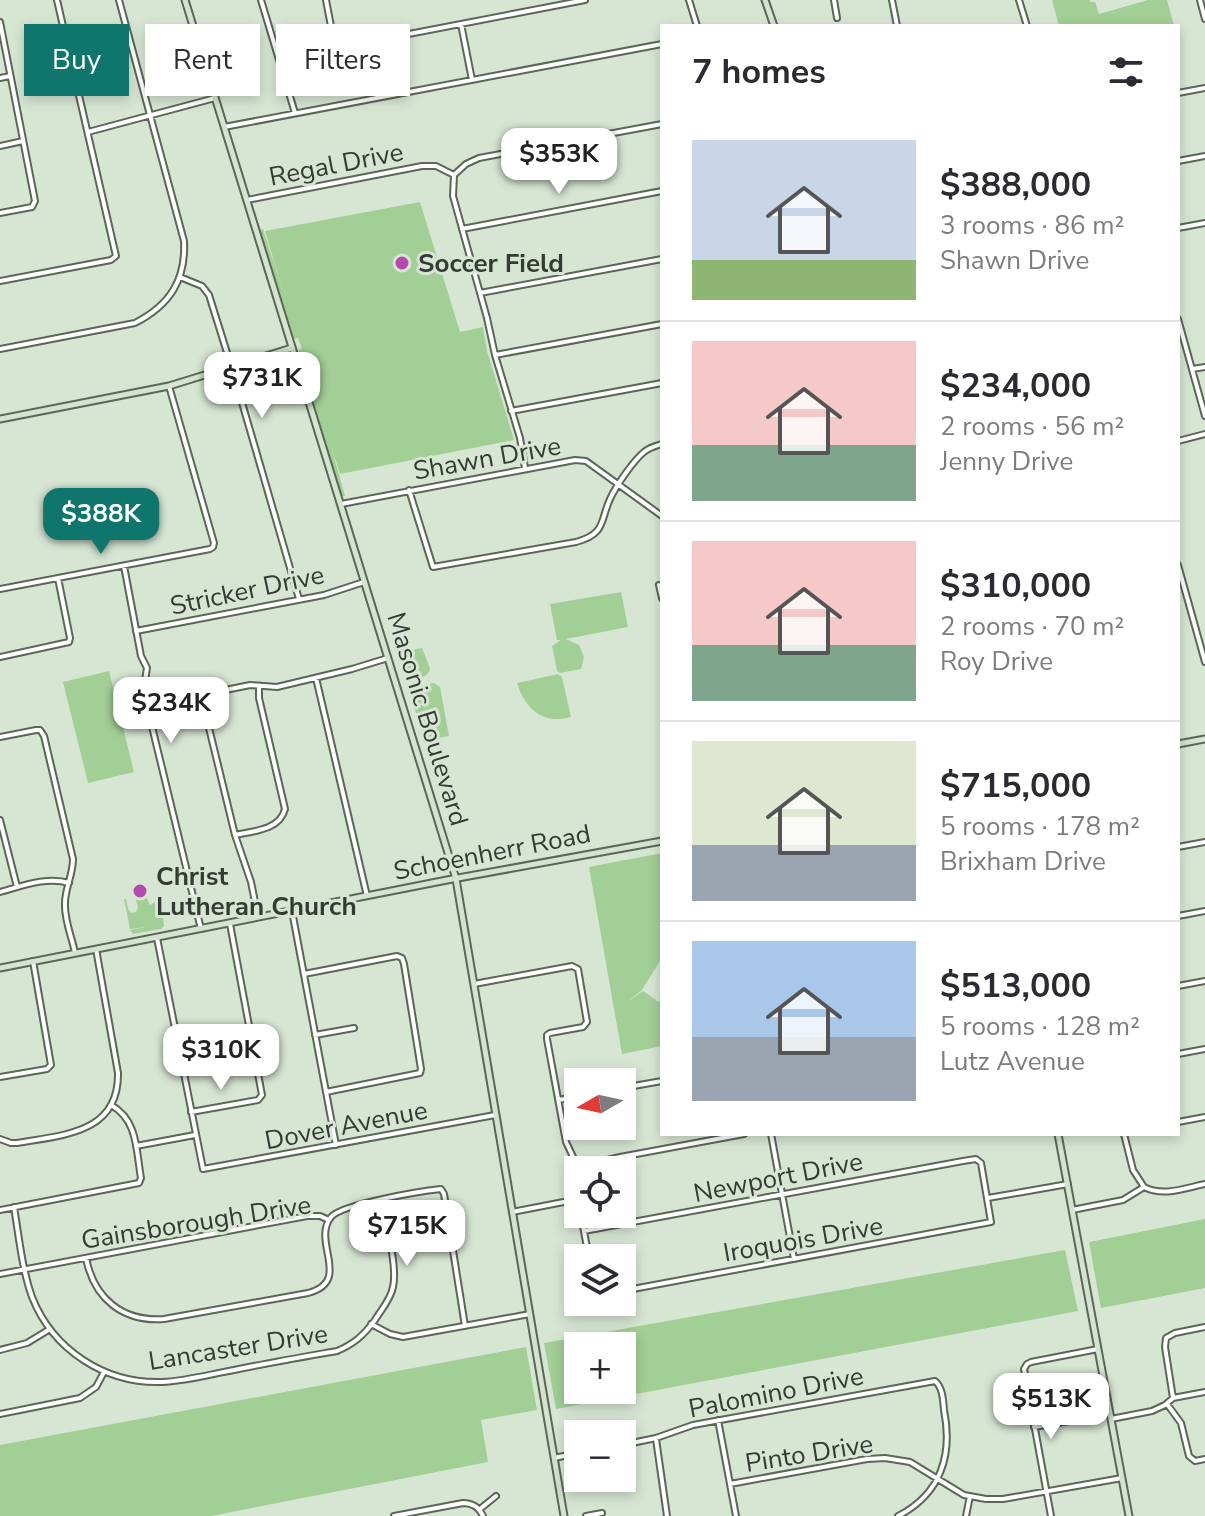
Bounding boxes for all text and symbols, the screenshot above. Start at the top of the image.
chip: Buy [24,24,129,96]
chip: Rent [145,24,260,96]
chip: Filters [276,24,410,96]
text: 7 homes [692,49,826,95]
icon: filters [1104,50,1148,94]
pin: $353K [503,128,615,196]
street label: Regal Drive [266,134,406,195]
text: $353K [519,136,599,171]
text: $388,000 [940,162,1091,208]
icon: home [756,172,852,268]
text: 3 rooms · 86 m² [940,208,1124,243]
text: Shawn Drive [940,243,1089,278]
place label: Soccer Field [418,246,564,281]
marker: Soccer Field [393,254,411,272]
pin: $731K [206,352,318,420]
text: $731K [222,360,302,395]
text: $234,000 [940,363,1091,409]
icon: home [756,373,852,469]
text: 2 rooms · 56 m² [940,409,1124,444]
street label: Shawn Drive [410,428,564,489]
text: Jenny Drive [940,444,1073,479]
pin: $388K [45,488,157,556]
text: $388K [61,496,141,531]
street label: Stricker Drive [167,557,327,624]
text: $310,000 [940,563,1091,609]
icon: home [756,573,852,669]
street label: Masonic Boulevard [378,608,477,830]
text: 2 rooms · 70 m² [940,609,1124,644]
text: Roy Drive [940,644,1053,679]
pin: $234K [115,677,227,745]
text: $234K [131,685,211,720]
text: $715,000 [940,763,1091,809]
icon: home [756,773,852,869]
text: 5 rooms · 178 m² [940,809,1140,844]
street label: Schoenherr Road [390,816,594,889]
text: Brixham Drive [940,844,1106,879]
place label: Christ Lutheran Church [156,859,357,924]
marker: Christ Lutheran Church [131,882,149,900]
text: $513,000 [940,963,1091,1009]
icon: home [756,973,852,1069]
text: 5 rooms · 128 m² [940,1009,1140,1044]
pin: $310K [165,1024,277,1092]
text: $310K [181,1032,261,1067]
text: Lutz Avenue [940,1044,1085,1079]
north arrow [564,1068,636,1140]
map controls [564,1068,636,1492]
street label: Dover Avenue [262,1093,430,1158]
street label: Newport Drive [690,1144,866,1211]
button: locate [564,1156,636,1228]
street label: Gainsborough Drive [79,1187,313,1258]
pin: $715K [351,1200,463,1268]
text: $715K [367,1208,447,1243]
street label: Iroquois Drive [721,1208,886,1271]
button: layers [564,1244,636,1316]
street label: Lancaster Drive [146,1316,330,1379]
button: + [564,1332,636,1404]
street label: Palomino Drive [686,1358,867,1427]
pin: $513K [995,1373,1107,1441]
text: $513K [1011,1381,1091,1416]
button: − [564,1420,636,1492]
street label: Pinto Drive [743,1426,876,1481]

